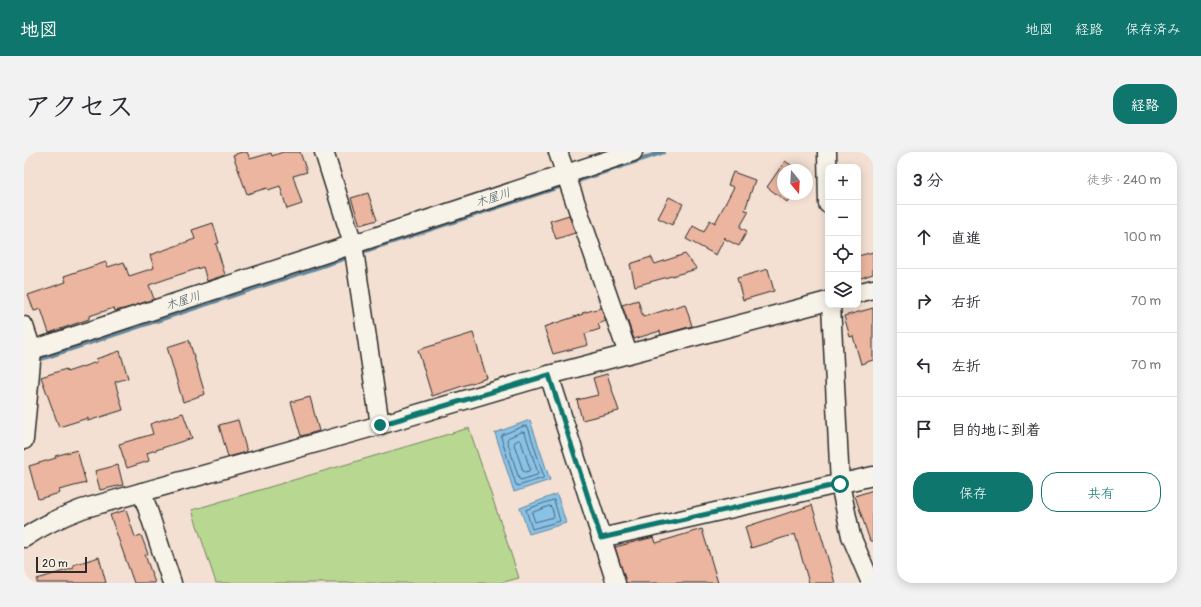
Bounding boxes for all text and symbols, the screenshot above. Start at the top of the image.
text: 地図 [20,18,58,42]
text: 地図 [1025,21,1053,38]
text: 経路 [1075,21,1103,38]
text: 保存済み [1125,21,1181,38]
button: 経路 [1113,84,1177,124]
text: アクセス [24,90,134,125]
north arrow [777,164,813,200]
map controls [825,164,861,308]
button: + [825,164,861,200]
text: 3 分 [913,170,943,191]
text: 徒歩 · 240 m [1087,172,1161,188]
water label: 木屋川 [474,185,512,211]
button: − [825,200,861,236]
icon: ahead [913,226,935,248]
text: 直進 [951,229,981,248]
text: 100 m [1124,229,1161,245]
button: locate [825,236,861,272]
button: layers [825,272,861,308]
water label: 木屋川 [164,288,202,314]
icon: right [913,290,935,312]
text: 右折 [951,293,981,312]
text: 70 m [1131,293,1161,309]
icon: left [913,354,935,376]
text: 左折 [951,357,981,376]
text: 70 m [1131,357,1161,373]
route end [371,416,389,434]
icon: arrive [913,418,935,440]
text: 目的地に到着 [951,421,1041,440]
button: 保存 [913,472,1033,512]
button: 共有 [1041,472,1161,512]
route start [831,475,849,493]
scale bar [36,555,87,574]
text: 20 m [42,557,68,570]

